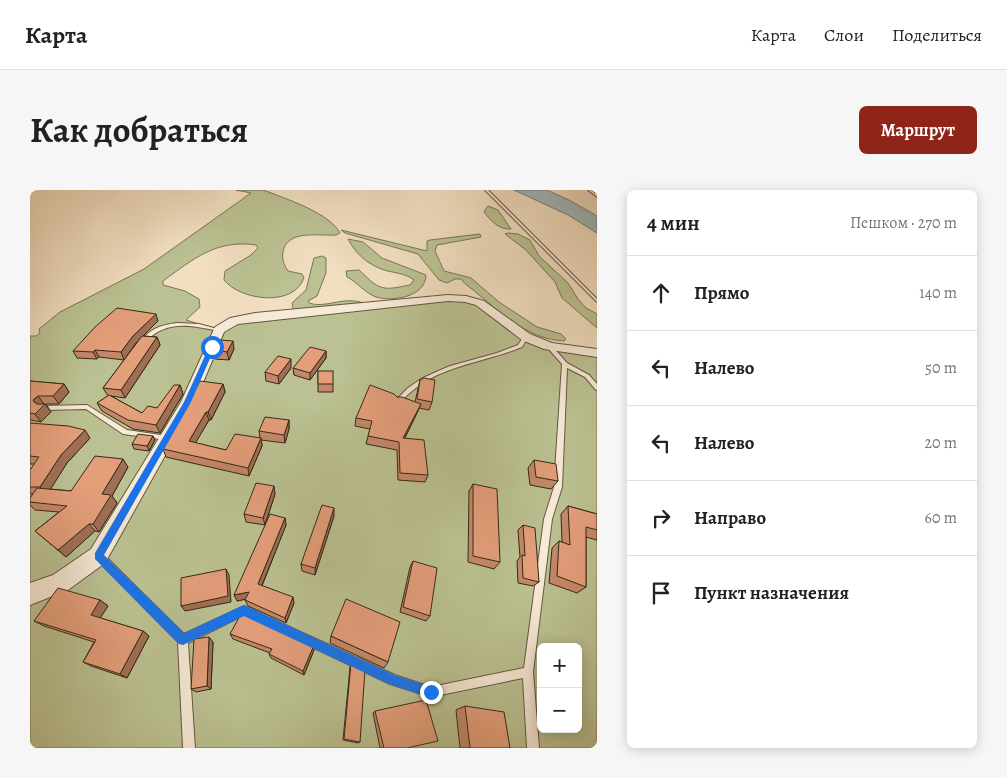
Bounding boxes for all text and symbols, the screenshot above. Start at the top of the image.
text: Карта [25,19,87,51]
text: Карта [751,23,796,47]
text: Слои [824,23,864,47]
text: Поделиться [892,23,982,47]
text: Как добраться [30,106,248,154]
button: Маршрут [859,106,977,154]
text: 4 мин [647,209,700,237]
text: Пешком · 270 m [850,212,957,234]
icon: ahead [647,279,675,307]
text: Прямо [694,280,749,306]
text: 140 m [919,282,957,304]
route start [201,336,224,359]
icon: left [647,354,675,382]
text: Налево [694,355,754,381]
text: 50 m [925,357,957,379]
icon: left [647,429,675,457]
text: Налево [694,430,754,456]
text: 20 m [924,432,957,454]
icon: right [647,504,675,532]
text: Направо [694,505,766,531]
text: 60 m [925,507,957,529]
icon: arrive [647,579,675,607]
text: Пункт назначения [694,580,849,606]
map controls [537,643,582,733]
button: + [537,643,582,688]
route end [420,681,443,704]
button: − [537,688,582,733]

